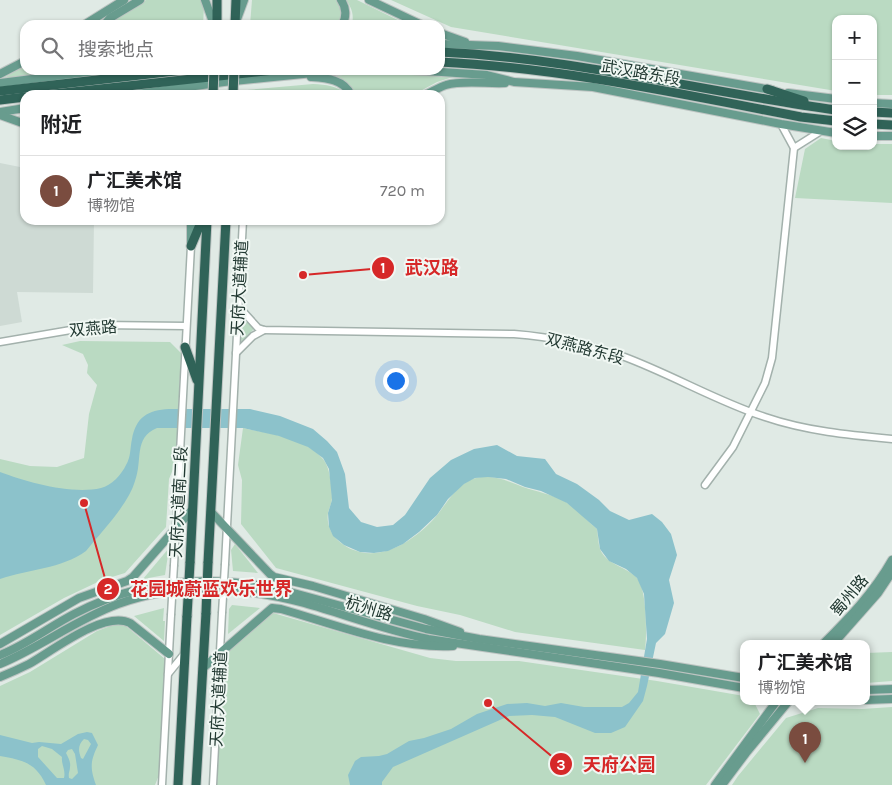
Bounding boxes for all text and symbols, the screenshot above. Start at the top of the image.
map controls [832,15,877,150]
button: + [832,15,877,60]
search box [20,20,445,75]
icon: search [38,34,66,62]
text: 搜索地点 [78,39,154,61]
street label: 武汉路东段 [600,56,682,89]
button: − [832,60,877,105]
button: layers [832,105,877,150]
text: 附近 [40,113,82,137]
text: 广汇美术馆 [87,170,182,192]
text: 1 [53,181,59,200]
text: 720 m [380,181,425,200]
text: 博物馆 [87,196,135,215]
street label: 天府大道辅道 [227,240,251,336]
callout: 武汉路 [370,252,469,285]
text: 武汉路 [405,257,459,279]
text: 1 [380,259,386,277]
street label: 双燕路 [68,317,118,340]
street label: 双燕路东段 [544,329,626,368]
your location [383,368,409,394]
street label: 天府大道南二段 [166,446,191,558]
street label: 蜀州路 [827,571,872,620]
callout: 花园城蔚蓝欢乐世界 [95,572,302,605]
text: 花园城蔚蓝欢乐世界 [130,578,292,600]
text: 2 [103,580,113,598]
street label: 杭州路 [343,592,395,625]
popup [740,640,870,705]
street label: 天府大道辅道 [206,651,230,747]
text: 广汇美术馆 [757,652,853,674]
text: 博物馆 [757,678,806,697]
pin: 1 [789,722,821,763]
callout: 天府公园 [548,748,665,781]
text: 天府公园 [583,754,655,776]
text: 3 [556,756,566,774]

